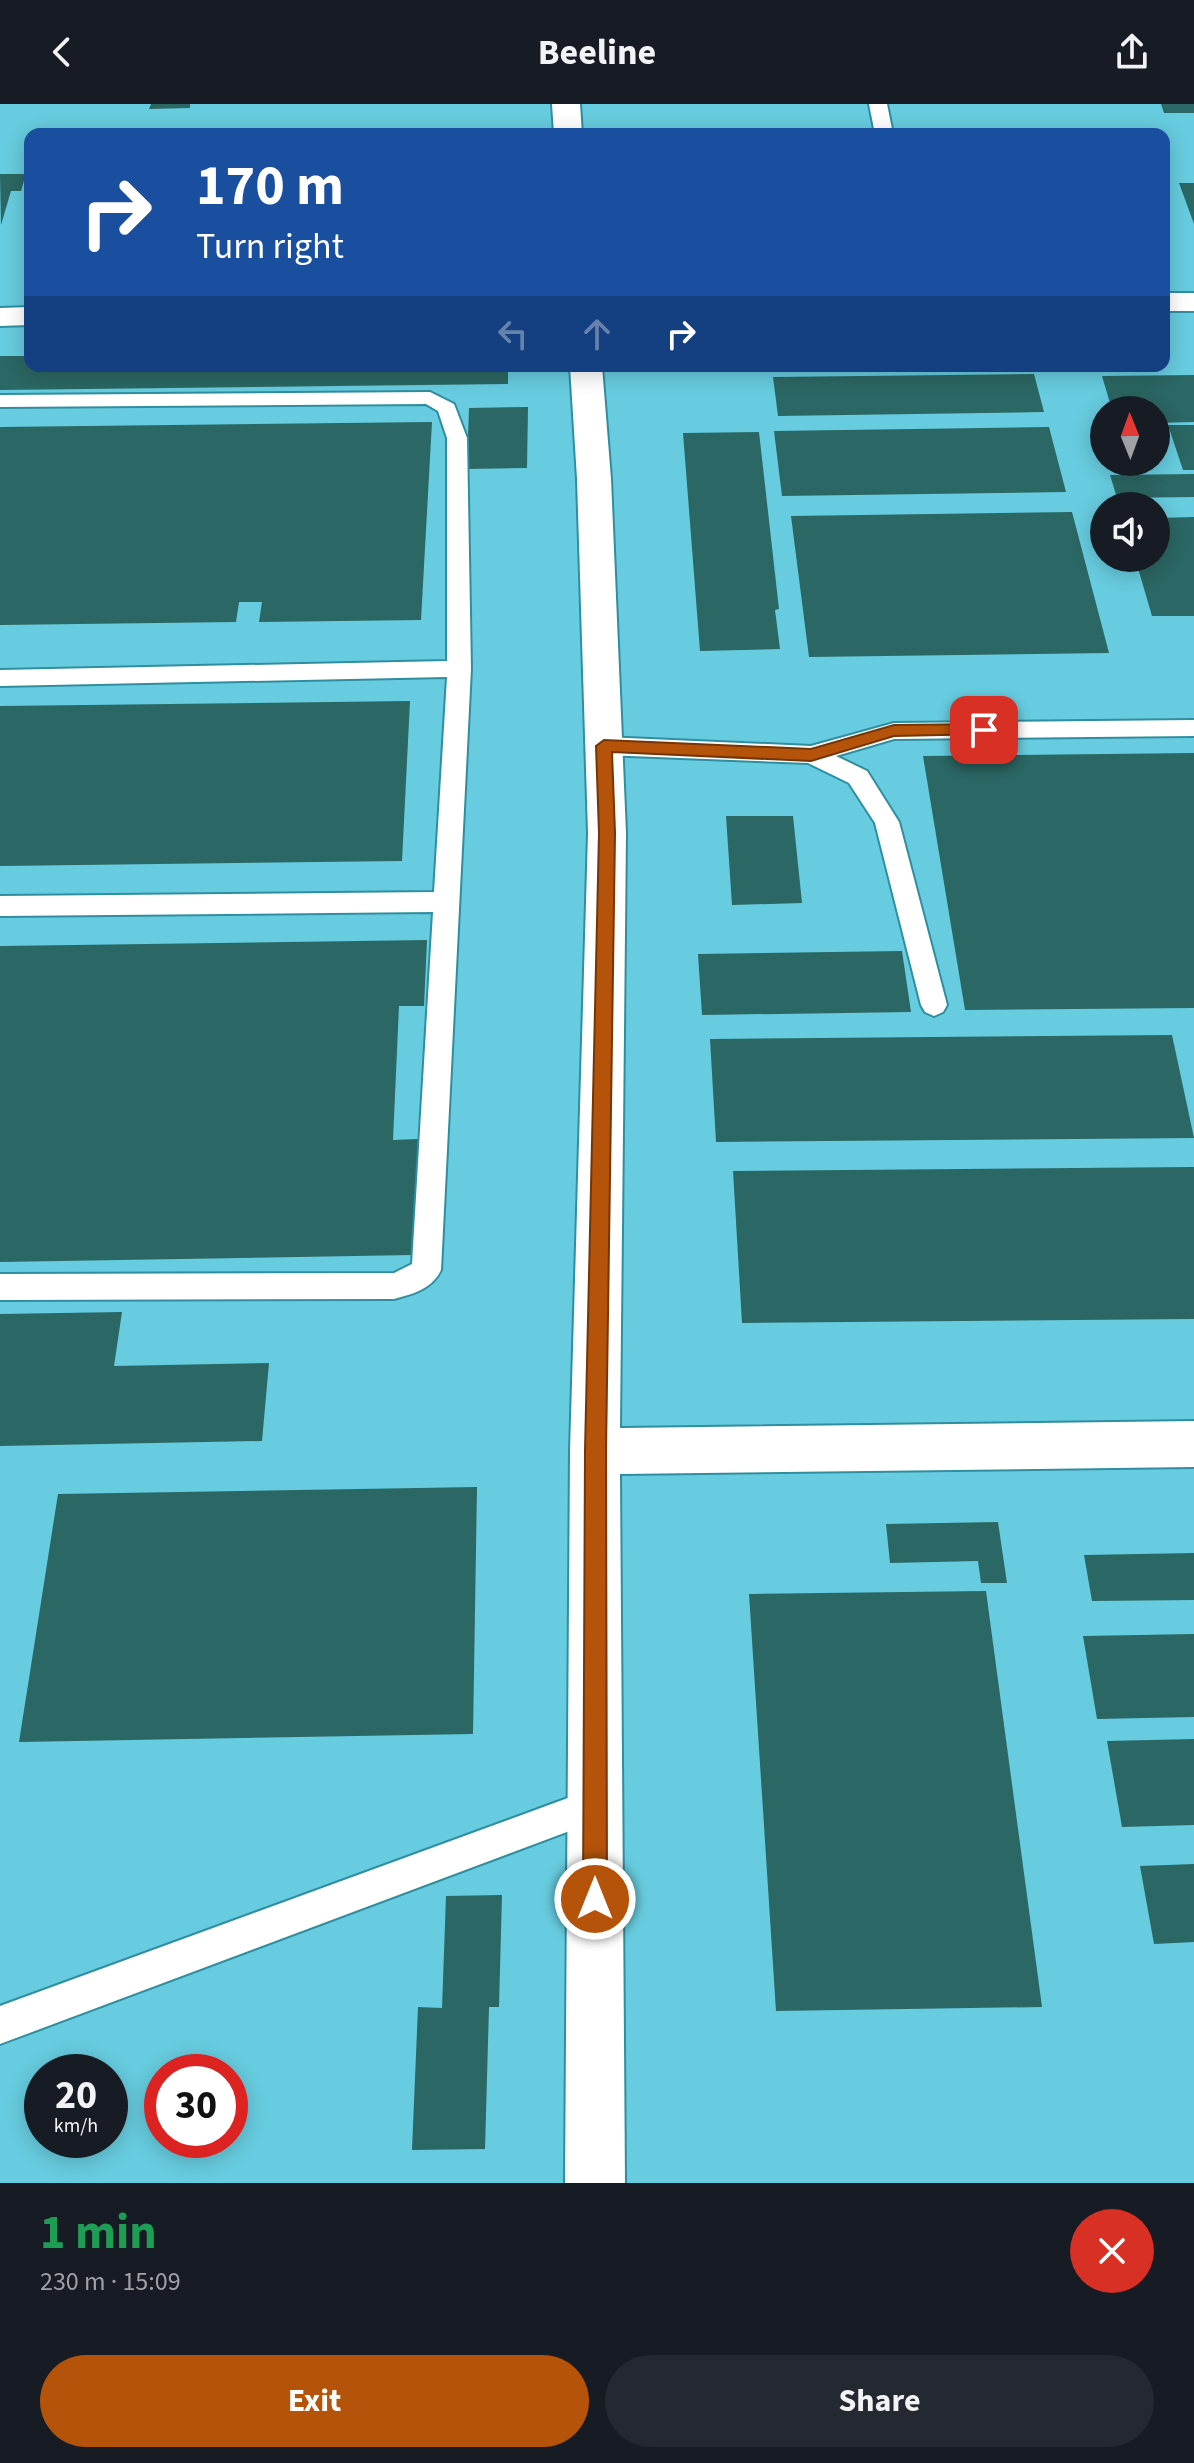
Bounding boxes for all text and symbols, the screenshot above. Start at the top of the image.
text: Beeline [538,27,656,78]
icon: back [40,30,84,74]
icon: share [1110,30,1154,74]
text: 170 m [196,147,344,226]
icon: right [64,160,168,264]
text: Turn right [196,221,344,272]
icon: left [491,312,535,356]
icon: ahead [575,312,619,356]
icon: right [659,312,703,356]
north arrow [1090,396,1170,476]
map controls [1090,396,1170,572]
button: sound [1090,492,1170,572]
pin [950,696,1018,764]
icon: arrive [962,708,1006,752]
position arrow [553,1857,637,1941]
speed limit sign: 30 [144,2054,248,2158]
text: 20 [55,2067,97,2124]
text: km/h [54,2112,98,2140]
text: 1 min [40,2199,157,2267]
button: close [1070,2209,1154,2293]
text: 230 m · 15:09 [40,2263,181,2300]
button: Exit [40,2355,589,2447]
button: Share [605,2355,1154,2447]

